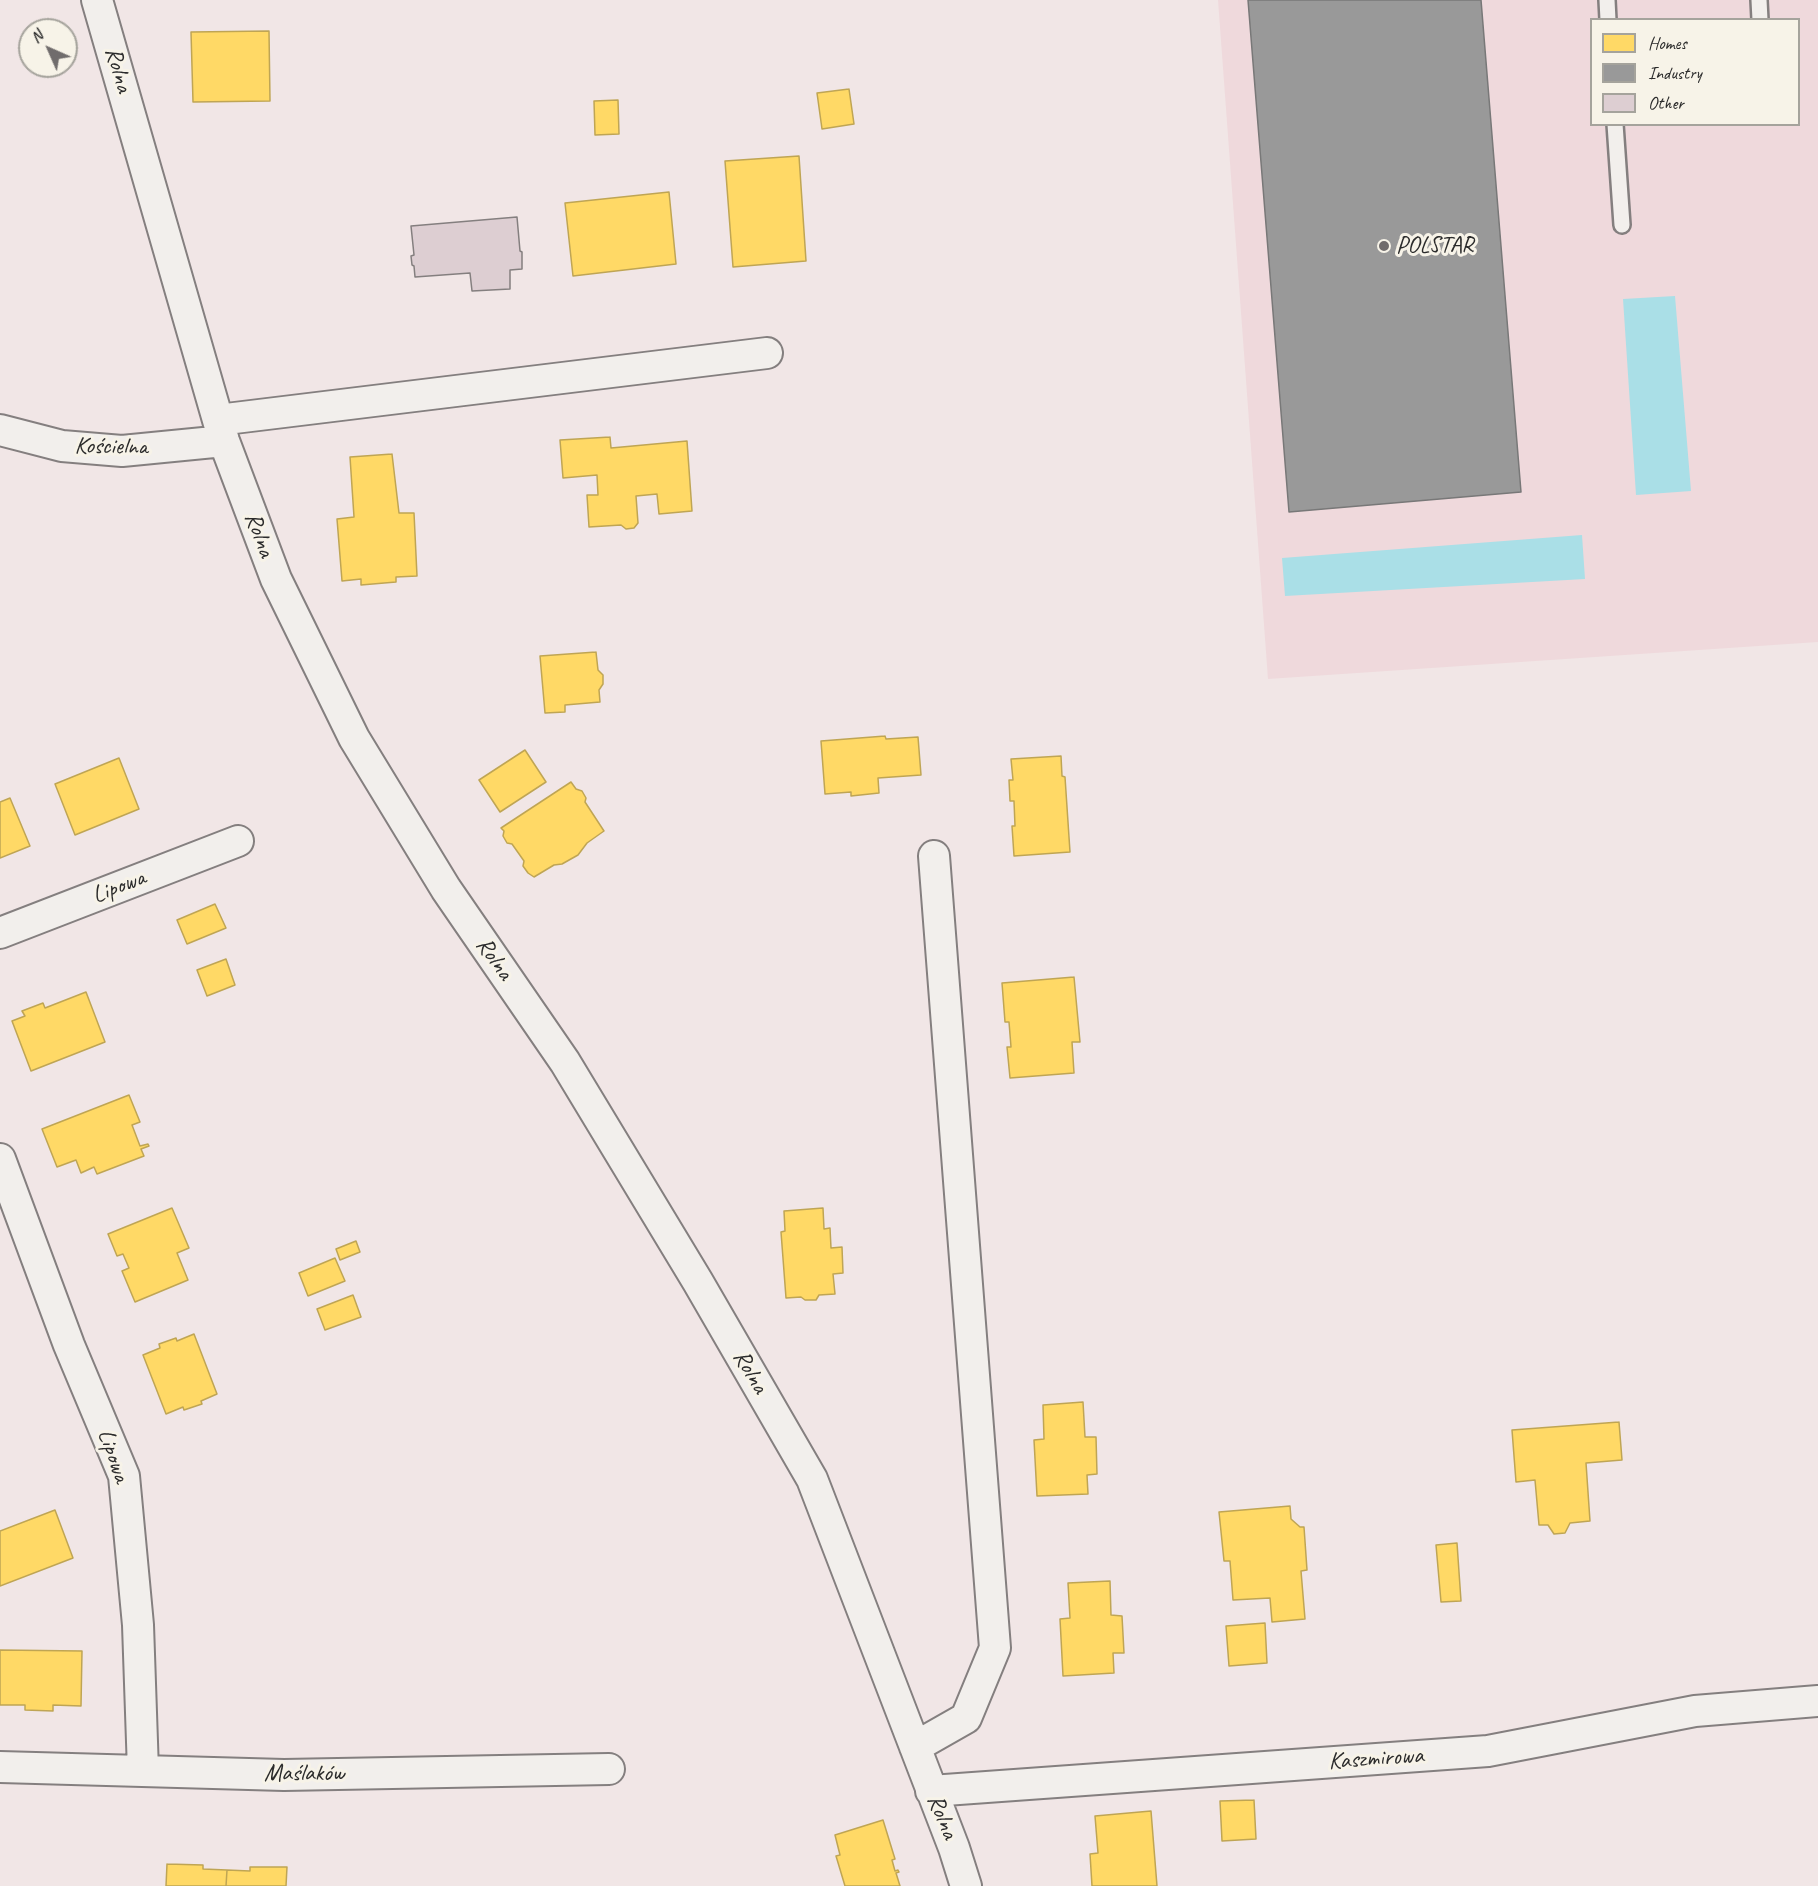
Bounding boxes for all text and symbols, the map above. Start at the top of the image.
north arrow [18,18,78,78]
legend [1590,18,1800,126]
text: N [26,26,47,47]
text: Homes [1648,32,1687,54]
street label: Rolna [98,44,138,96]
text: Industry [1648,62,1702,84]
text: Other [1648,92,1684,114]
place label: POLSTAR [1396,232,1473,260]
marker: POLSTAR [1377,239,1391,253]
street label: Kościelna [74,432,148,462]
street label: Rolna [238,509,280,561]
street label: Lipowa [88,864,150,910]
street label: Rolna [469,932,519,986]
street label: Rolna [726,1345,774,1399]
street label: Lipowa [90,1425,136,1487]
street label: Kaszmirowa [1328,1741,1424,1777]
street label: Maślaków [264,1760,344,1788]
street label: Rolna [920,1790,964,1844]

